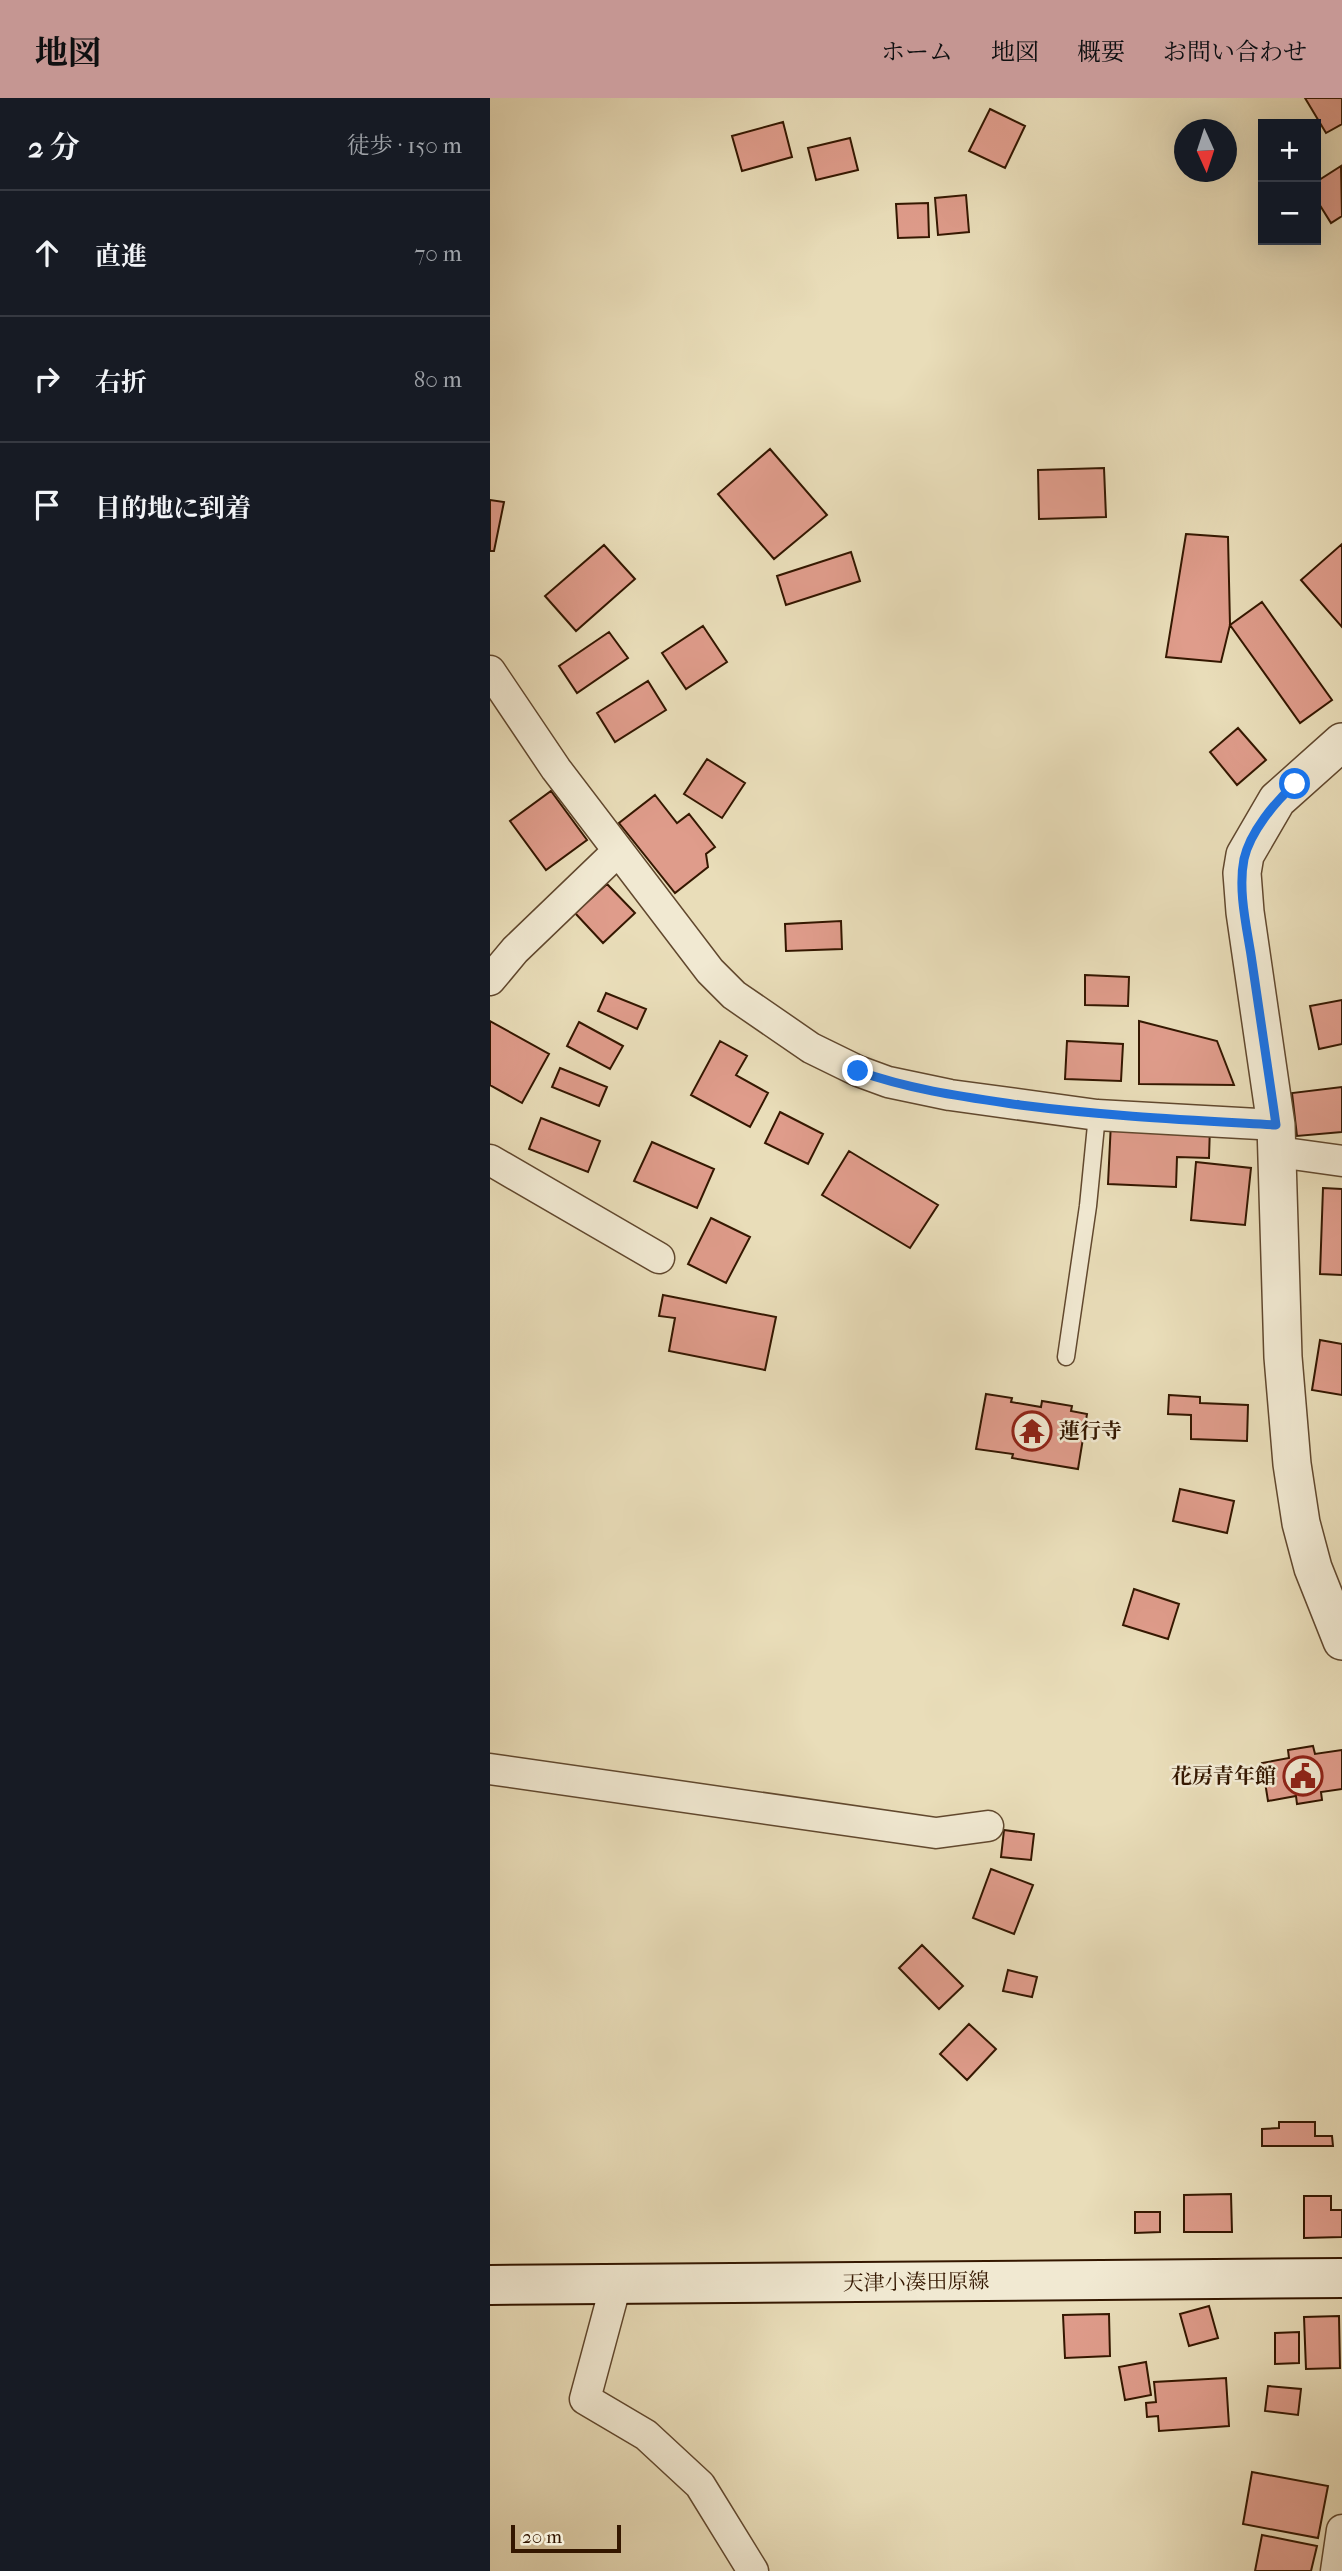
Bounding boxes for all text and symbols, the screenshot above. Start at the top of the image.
text: 地図 [35,34,101,73]
text: ホーム [881,38,953,66]
text: 地図 [991,38,1039,66]
text: 概要 [1077,38,1125,66]
text: お問い合わせ [1163,38,1307,66]
north arrow [1174,119,1237,182]
map controls [1258,119,1321,245]
button: + [1258,119,1321,182]
text: 2 分 [28,130,80,165]
text: 徒歩 · 150 m [347,132,462,159]
button: − [1258,182,1321,245]
icon: ahead [28,234,66,272]
text: 70 m [414,240,462,267]
text: 直進 [95,241,147,272]
icon: right [28,360,66,398]
text: 80 m [414,366,462,393]
text: 右折 [95,367,147,398]
icon: arrive [28,486,66,524]
text: 目的地に到着 [95,493,251,524]
route start [1279,768,1310,799]
route end [842,1055,873,1086]
temple icon: 蓮行寺 [1011,1410,1053,1452]
place label: 蓮行寺 [1059,1419,1122,1443]
public building icon: 花房青年館 [1282,1755,1324,1797]
place label: 花房青年館 [1171,1764,1276,1788]
street label: 天津小湊田原線 [842,2269,990,2295]
scale bar [511,2522,621,2554]
text: 20 m [522,2526,562,2548]

